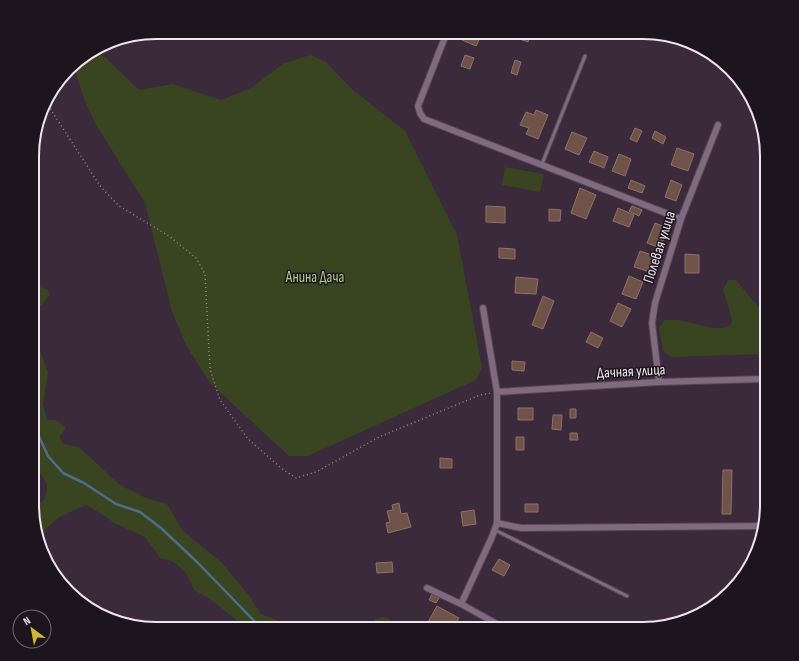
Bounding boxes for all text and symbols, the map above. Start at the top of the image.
street label: Полевая улица [639,208,680,286]
park label: Анина Дача [285,268,344,287]
street label: Дачная улица [596,360,666,383]
north arrow [12,609,52,649]
text: N [21,614,33,628]

